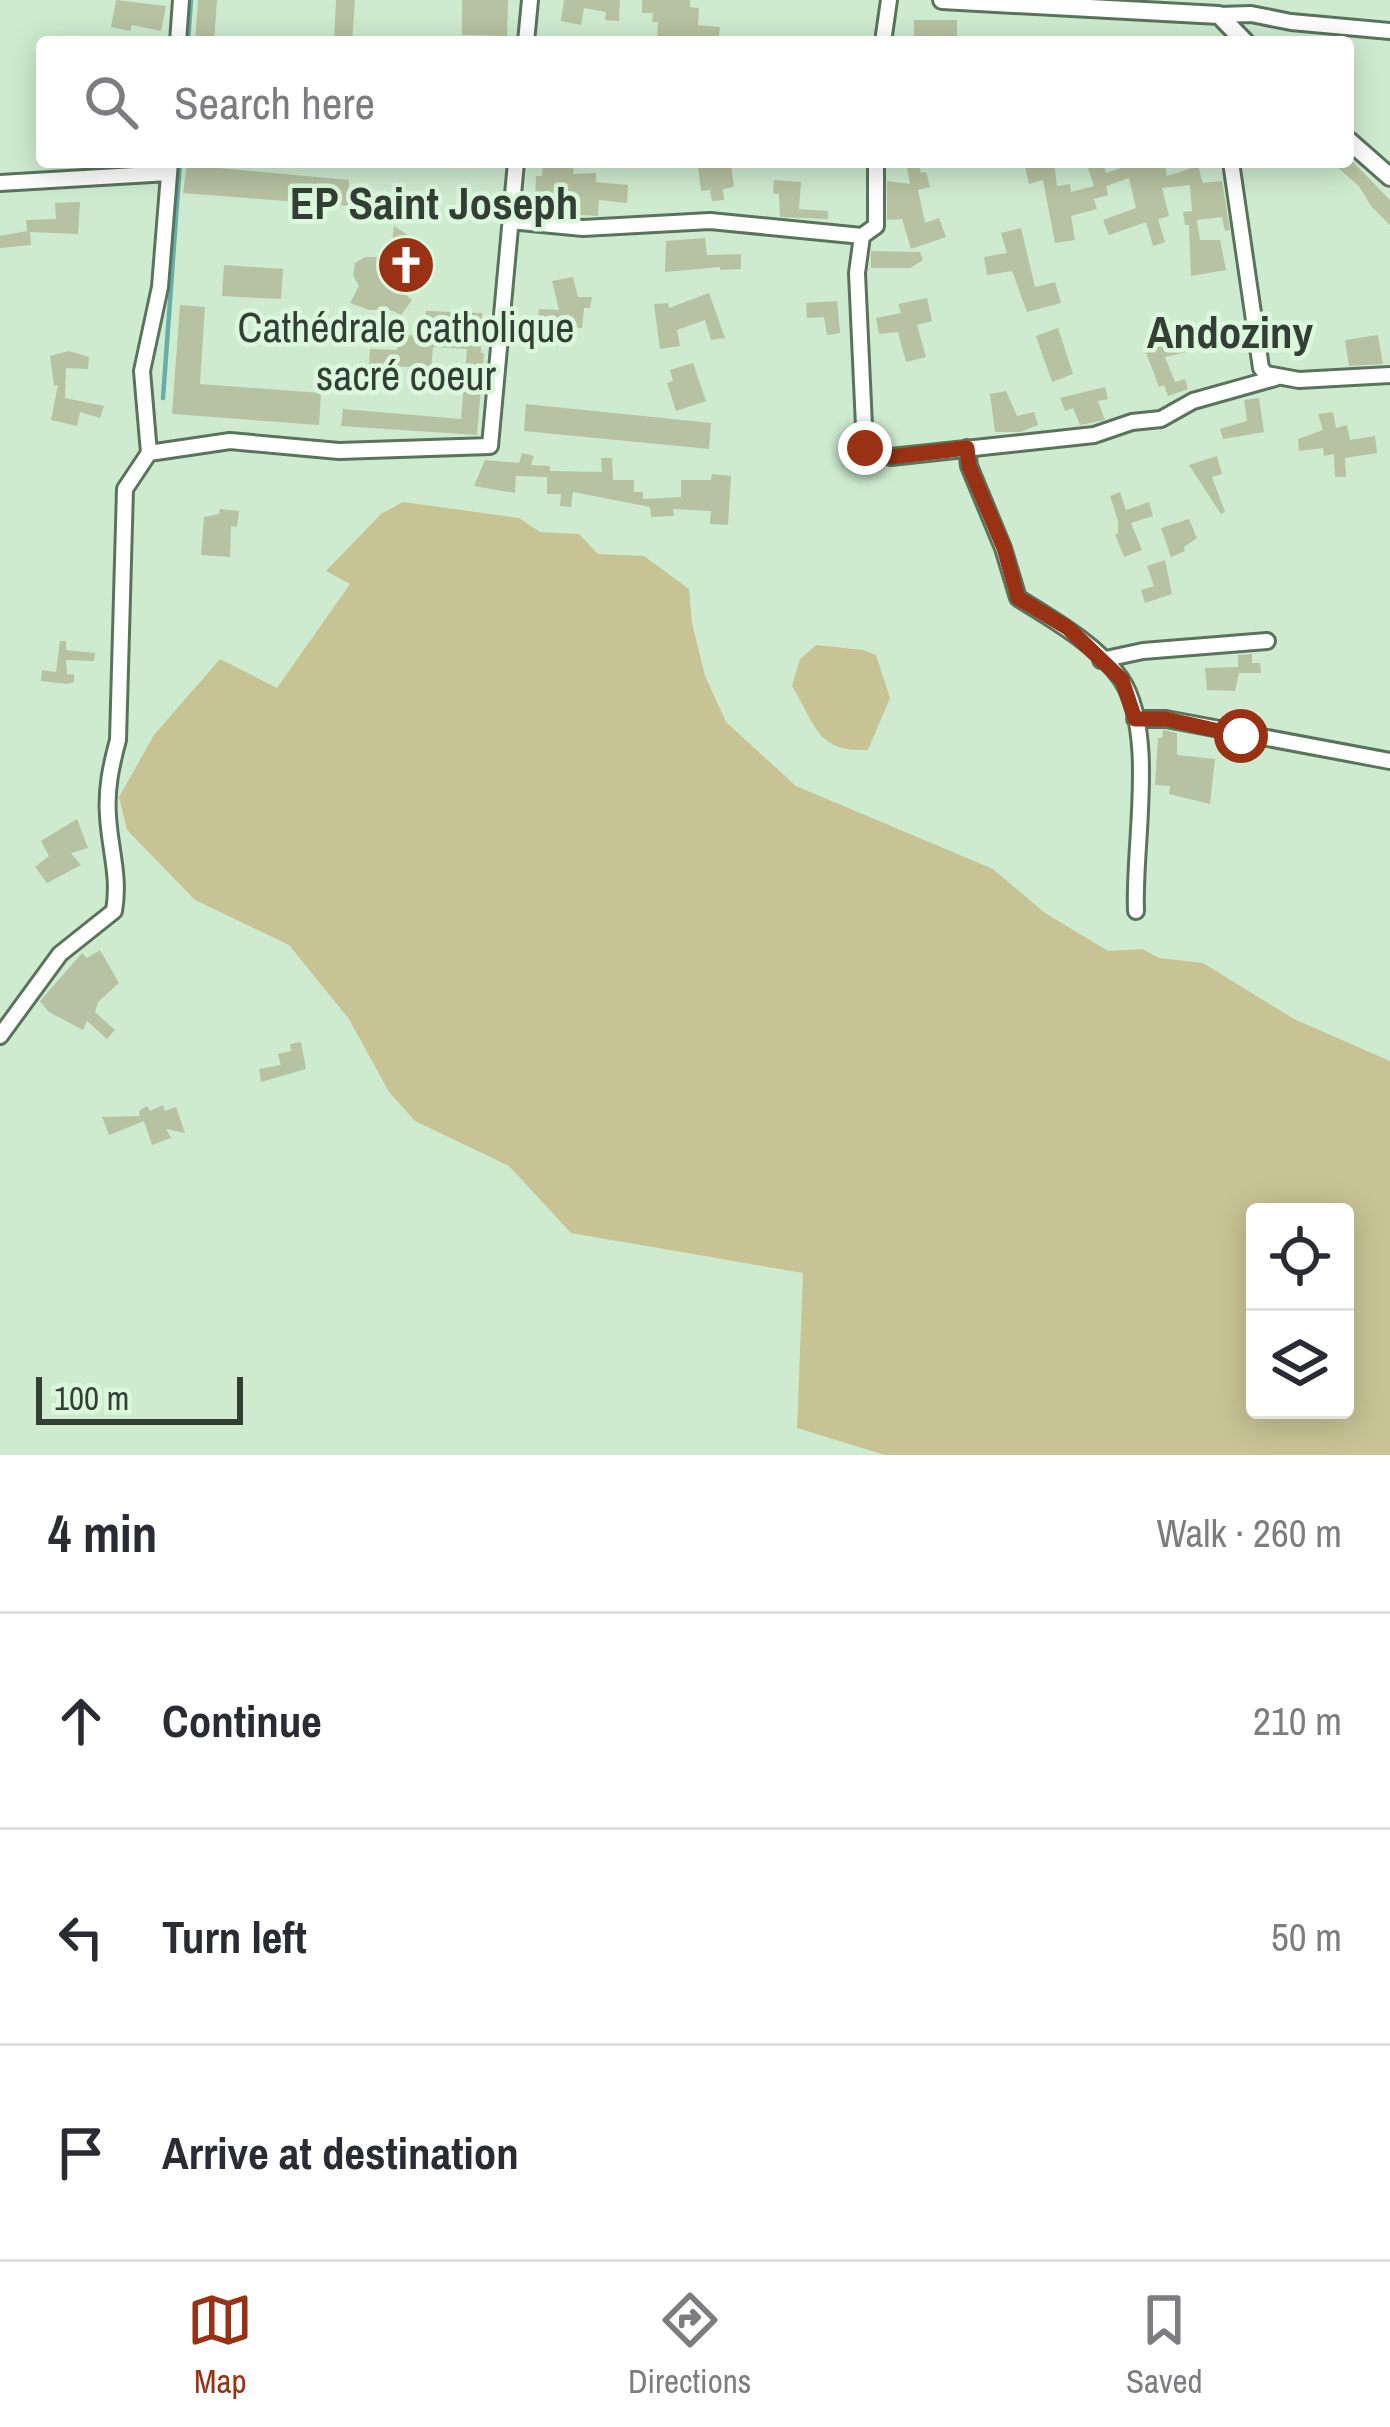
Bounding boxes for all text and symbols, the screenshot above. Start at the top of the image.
search box [36,36,1354,168]
icon: search [78,69,144,135]
text: Search here [174,72,375,133]
district label: EP Saint Joseph [290,172,578,233]
church icon: Cathédrale catholique sacré coeur [375,234,437,296]
place label: Cathédrale catholique sacré coeur [238,299,574,403]
district label: Andoziny [1147,301,1313,362]
route end [838,421,892,475]
route start [1214,709,1268,763]
map controls [1246,1203,1354,1419]
button: locate [1246,1203,1354,1311]
button: layers [1246,1311,1354,1419]
scale bar [36,1371,243,1424]
text: 100 m [54,1376,129,1420]
text: 4 min [48,1499,157,1568]
text: Walk · 260 m [1157,1507,1342,1559]
icon: ahead [48,1688,114,1754]
text: Continue [162,1690,322,1751]
text: 210 m [1253,1695,1342,1747]
icon: left [48,1904,114,1970]
text: Turn left [162,1906,307,1967]
text: 50 m [1271,1911,1342,1963]
icon: arrive [48,2120,114,2186]
text: Arrive at destination [162,2122,519,2183]
tab: Map [187,2287,253,2403]
tab: Directions [628,2287,751,2403]
tab: Saved [1126,2287,1203,2403]

